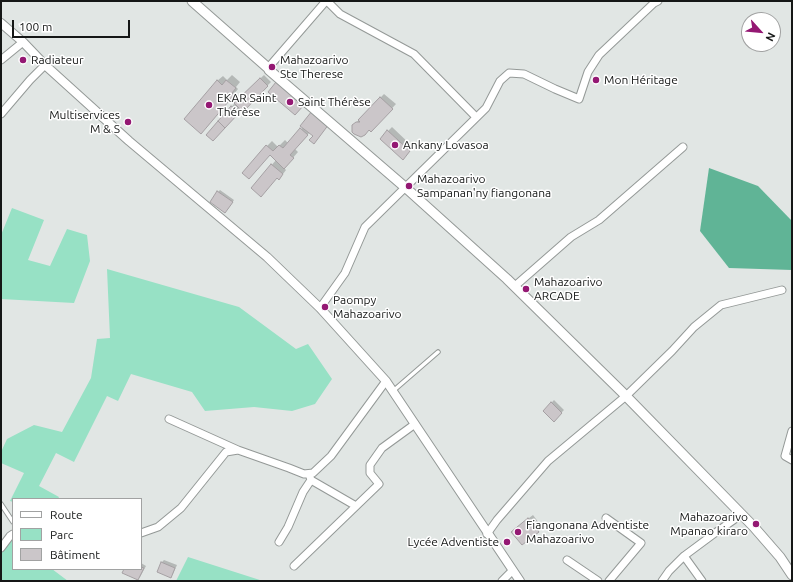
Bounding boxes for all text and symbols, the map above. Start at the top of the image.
scale bar [14,12,132,38]
north arrow [741,12,781,52]
text: 100 m [19,20,52,33]
text: N [764,31,778,43]
place label: Radiateur [31,53,83,67]
place label: Mahazoarivo Ste Therese [280,53,348,81]
marker: Radiateur [18,55,28,65]
marker: Mahazoarivo Ste Therese [267,62,277,72]
place label: Mon Héritage [604,73,678,87]
marker: Mon Héritage [591,75,601,85]
place label: EKAR Saint Thérèse [217,91,276,119]
place label: Saint Thérèse [298,95,371,109]
marker: Saint Thérèse [285,97,295,107]
marker: EKAR Saint Thérèse [204,100,214,110]
place label: Multiservices M & S [49,108,120,136]
marker: Multiservices M & S [123,117,133,127]
place label: Ankany Lovasoa [403,138,489,152]
marker: Ankany Lovasoa [390,140,400,150]
place label: Mahazoarivo Sampanan'ny fiangonana [417,172,551,200]
marker: Mahazoarivo Sampanan'ny fiangonana [404,181,414,191]
place label: Mahazoarivo ARCADE [534,275,602,303]
marker: Mahazoarivo ARCADE [521,284,531,294]
place label: Paompy Mahazoarivo [333,293,401,321]
marker: Paompy Mahazoarivo [320,302,330,312]
legend [12,498,142,570]
text: Route [50,508,83,521]
place label: Mahazoarivo Mpanao kiraro [670,510,748,538]
place label: Fiangonana Adventiste Mahazoarivo [526,518,649,546]
marker: Mahazoarivo Mpanao kiraro [751,519,761,529]
marker: Fiangonana Adventiste Mahazoarivo [513,527,523,537]
text: Parc [50,528,73,541]
place label: Lycée Adventiste [407,535,499,549]
marker: Lycée Adventiste [502,537,512,547]
text: Bâtiment [50,548,100,561]

